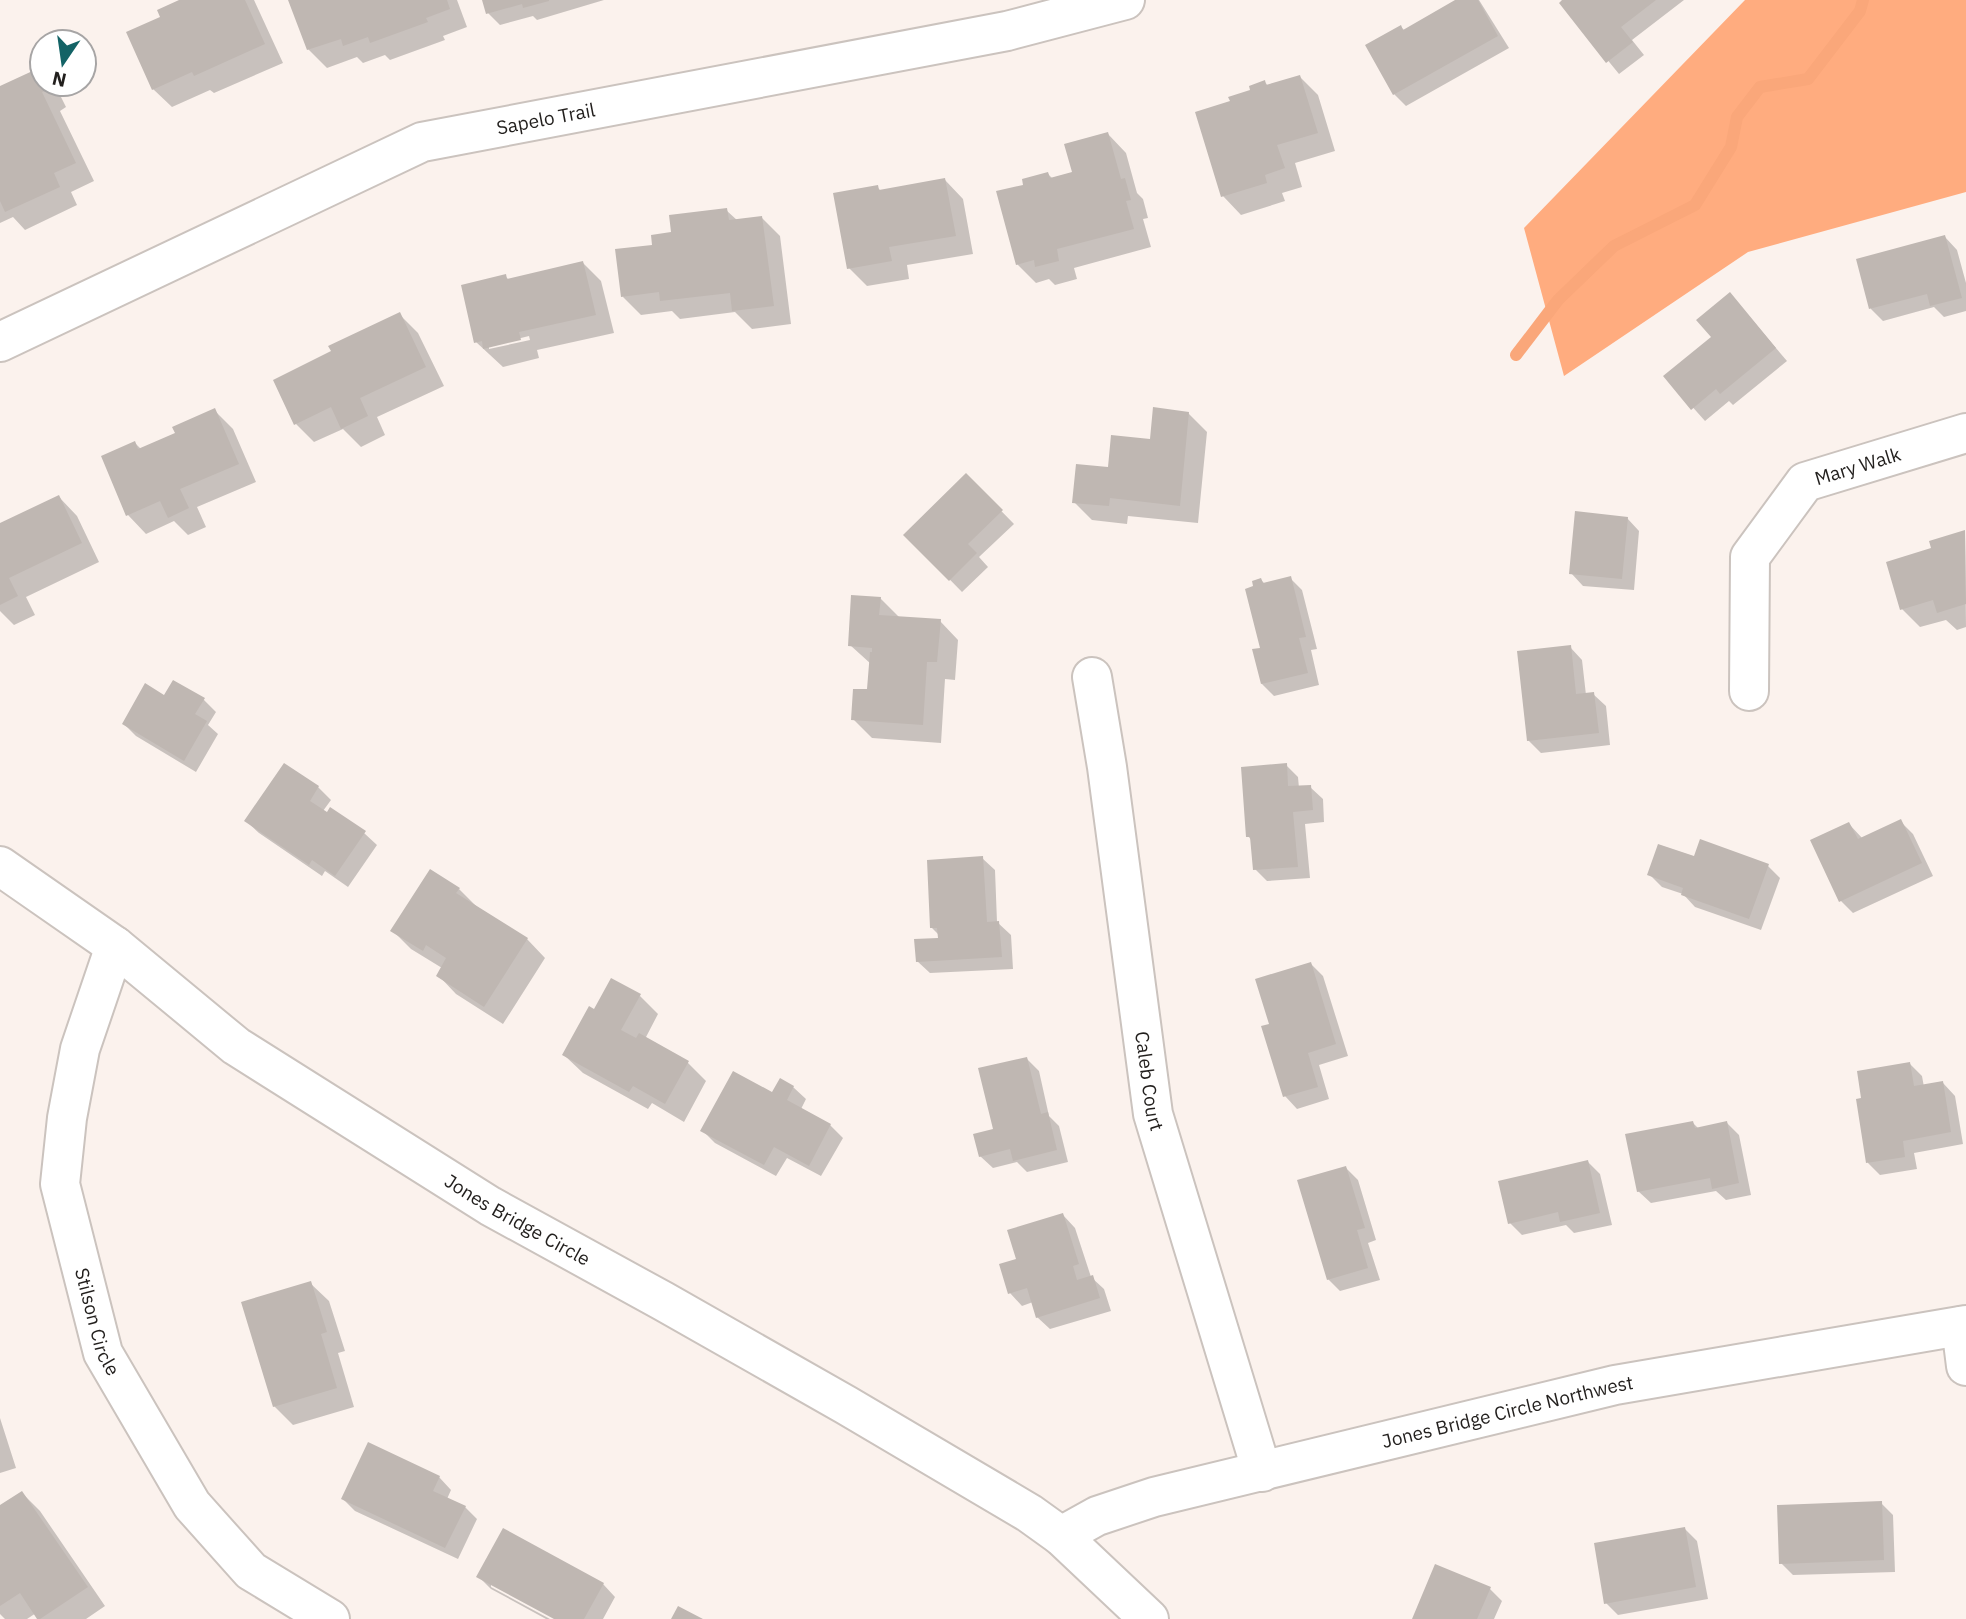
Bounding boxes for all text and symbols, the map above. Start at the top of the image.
north arrow [28,28,98,98]
text: N [50,66,69,93]
street label: Sapelo Trail [494,97,597,140]
street label: Mary Walk [1812,442,1904,490]
street label: Caleb Court [1130,1030,1169,1134]
street label: Jones Bridge Circle [440,1169,595,1271]
street label: Stilson Circle [70,1265,125,1380]
street label: Jones Bridge Circle Northwest [1379,1370,1635,1453]

